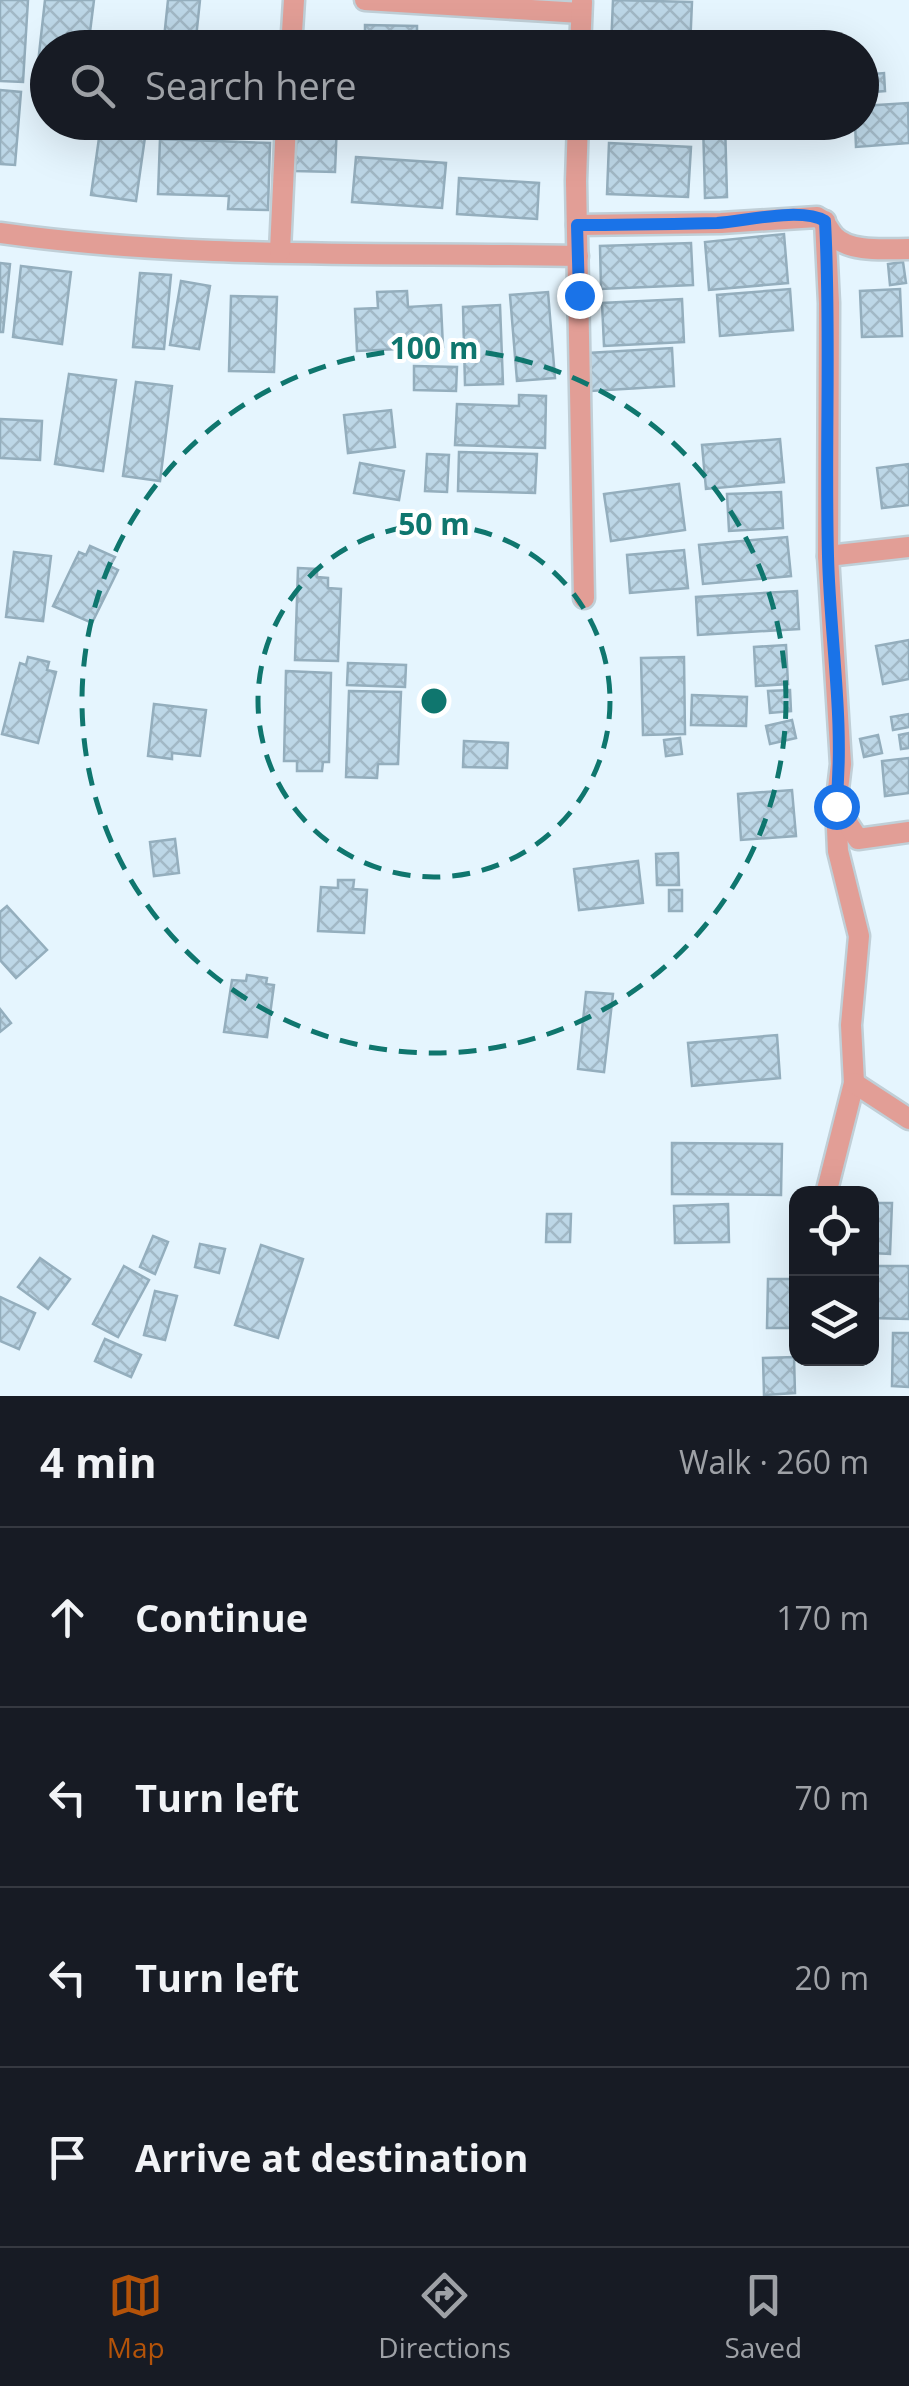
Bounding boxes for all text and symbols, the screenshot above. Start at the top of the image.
search box [30,30,879,140]
icon: search [65,58,120,113]
text: Search here [145,59,357,111]
route end [557,273,603,319]
text: 100 m [390,327,478,368]
text: 50 m [398,503,470,544]
centre of rings [416,683,452,719]
route start [814,784,860,830]
map controls [789,1186,879,1366]
button: locate [789,1186,879,1276]
button: layers [789,1276,879,1366]
text: 4 min [40,1433,157,1490]
text: Walk · 260 m [679,1440,869,1483]
icon: ahead [40,1590,95,1645]
text: Continue [135,1591,308,1643]
text: 170 m [776,1596,869,1639]
icon: left [40,1770,95,1825]
text: Turn left [135,1771,299,1823]
text: 70 m [794,1776,869,1819]
icon: left [40,1950,95,2005]
text: Turn left [135,1951,299,2003]
text: 20 m [794,1956,869,1999]
icon: arrive [40,2130,95,2185]
text: Arrive at destination [135,2131,529,2183]
tab: Map [107,2268,165,2366]
tab: Directions [378,2268,511,2366]
tab: Saved [724,2268,802,2366]

